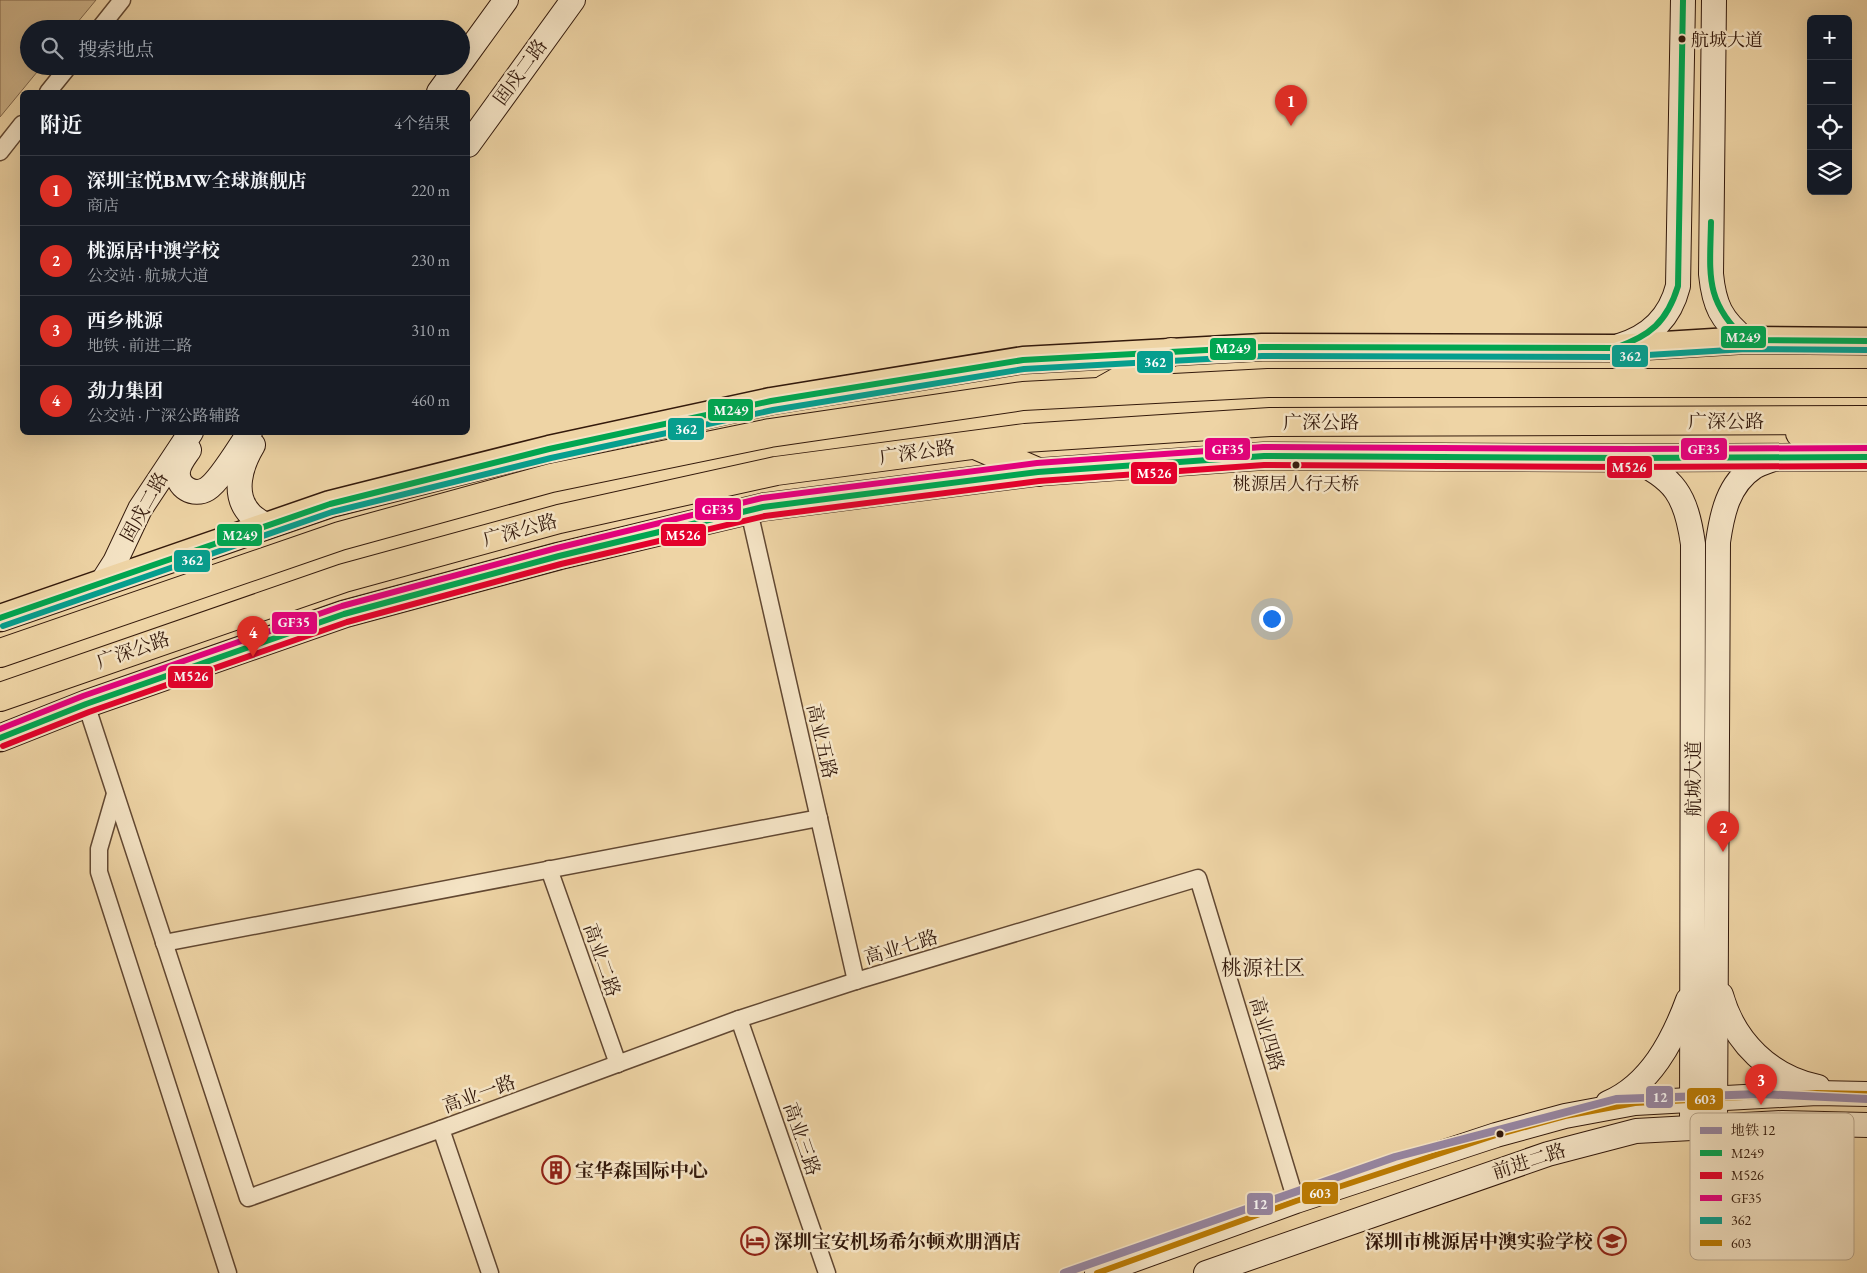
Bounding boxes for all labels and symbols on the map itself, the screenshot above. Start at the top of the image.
place label: 航城大道 [1691,28,1763,51]
street label: 固戍二路 [488,34,552,110]
marker: 航城大道 [1677,34,1687,44]
pin: 1 [1275,85,1307,126]
line badge: M249 [1720,325,1767,349]
text: M249 [1725,328,1761,346]
line badge: M249 [1209,337,1257,361]
text: M249 [1215,339,1251,357]
line badge: 362 [1611,344,1649,368]
text: 362 [1619,347,1642,365]
line badge: 362 [1136,350,1174,374]
text: 362 [1144,353,1167,371]
line badge: M249 [707,398,754,422]
text: M249 [713,401,749,419]
street label: 广深公路 [1688,409,1764,434]
street label: 广深公路 [1283,410,1359,435]
line badge: 362 [667,417,705,441]
text: 362 [675,420,698,438]
street label: 广深公路 [878,434,956,470]
line badge: GF35 [1204,437,1251,461]
line badge: GF35 [1680,437,1728,461]
text: GF35 [1212,440,1244,458]
text: GF35 [1688,440,1720,458]
line badge: M526 [1606,455,1653,479]
text: M526 [1611,458,1647,476]
marker: 桃源居人行天桥 [1291,460,1301,470]
line badge: M526 [1130,461,1178,485]
text: M526 [1136,464,1172,482]
street label: 固戍二路 [115,468,173,546]
place label: 桃源居人行天桥 [1233,472,1359,495]
line badge: GF35 [694,497,742,521]
text: GF35 [702,500,734,518]
street label: 广深公路 [480,508,560,552]
line badge: M249 [216,523,263,547]
line badge: M526 [660,523,707,547]
text: M249 [222,526,258,544]
text: M526 [665,526,701,544]
line badge: 362 [173,549,211,573]
text: 362 [181,551,204,569]
your location [1259,606,1285,632]
line badge: GF35 [271,611,318,635]
text: GF35 [278,613,310,631]
pin: 4 [237,616,269,657]
street label: 广深公路 [93,626,173,674]
line badge: M526 [167,665,214,689]
text: M526 [173,667,209,685]
street label: 高业五路 [801,701,843,781]
street label: 航城大道 [1681,741,1706,817]
pin: 2 [1707,811,1739,852]
street label: 高业二路 [578,920,626,1000]
street label: 高业七路 [861,924,941,970]
district label: 桃源社区 [1221,954,1305,981]
street label: 高业四路 [1244,994,1290,1074]
pin: 3 [1745,1064,1777,1105]
street label: 高业一路 [439,1069,519,1119]
line badge: 12 [1645,1085,1674,1109]
line badge: 603 [1686,1087,1724,1111]
text: 12 [1653,1088,1668,1106]
text: 603 [1694,1090,1716,1108]
street label: 高业三路 [778,1099,826,1179]
legend [1690,1113,1854,1260]
text: 地铁 12 [1731,1121,1776,1139]
unlabelled marker [1495,1129,1505,1139]
street label: 前进二路 [1489,1137,1569,1185]
text: M249 [1731,1144,1764,1162]
building icon: 宝华森国际中心 [541,1155,571,1185]
place label: 宝华森国际中心 [575,1158,708,1183]
text: M526 [1731,1166,1764,1184]
line badge: 603 [1301,1181,1339,1205]
text: 603 [1309,1184,1331,1202]
text: GF35 [1731,1189,1762,1207]
line badge: 12 [1246,1192,1274,1216]
text: 12 [1253,1195,1268,1213]
text: 362 [1731,1211,1751,1229]
hotel icon: 深圳宝安机场希尔顿欢朋酒店 [740,1226,770,1256]
school or university icon: 深圳市桃源居中澳实验学校 [1597,1226,1627,1256]
place label: 深圳宝安机场希尔顿欢朋酒店 [774,1229,1021,1254]
place label: 深圳市桃源居中澳实验学校 [1365,1229,1593,1254]
text: 603 [1731,1234,1751,1252]

